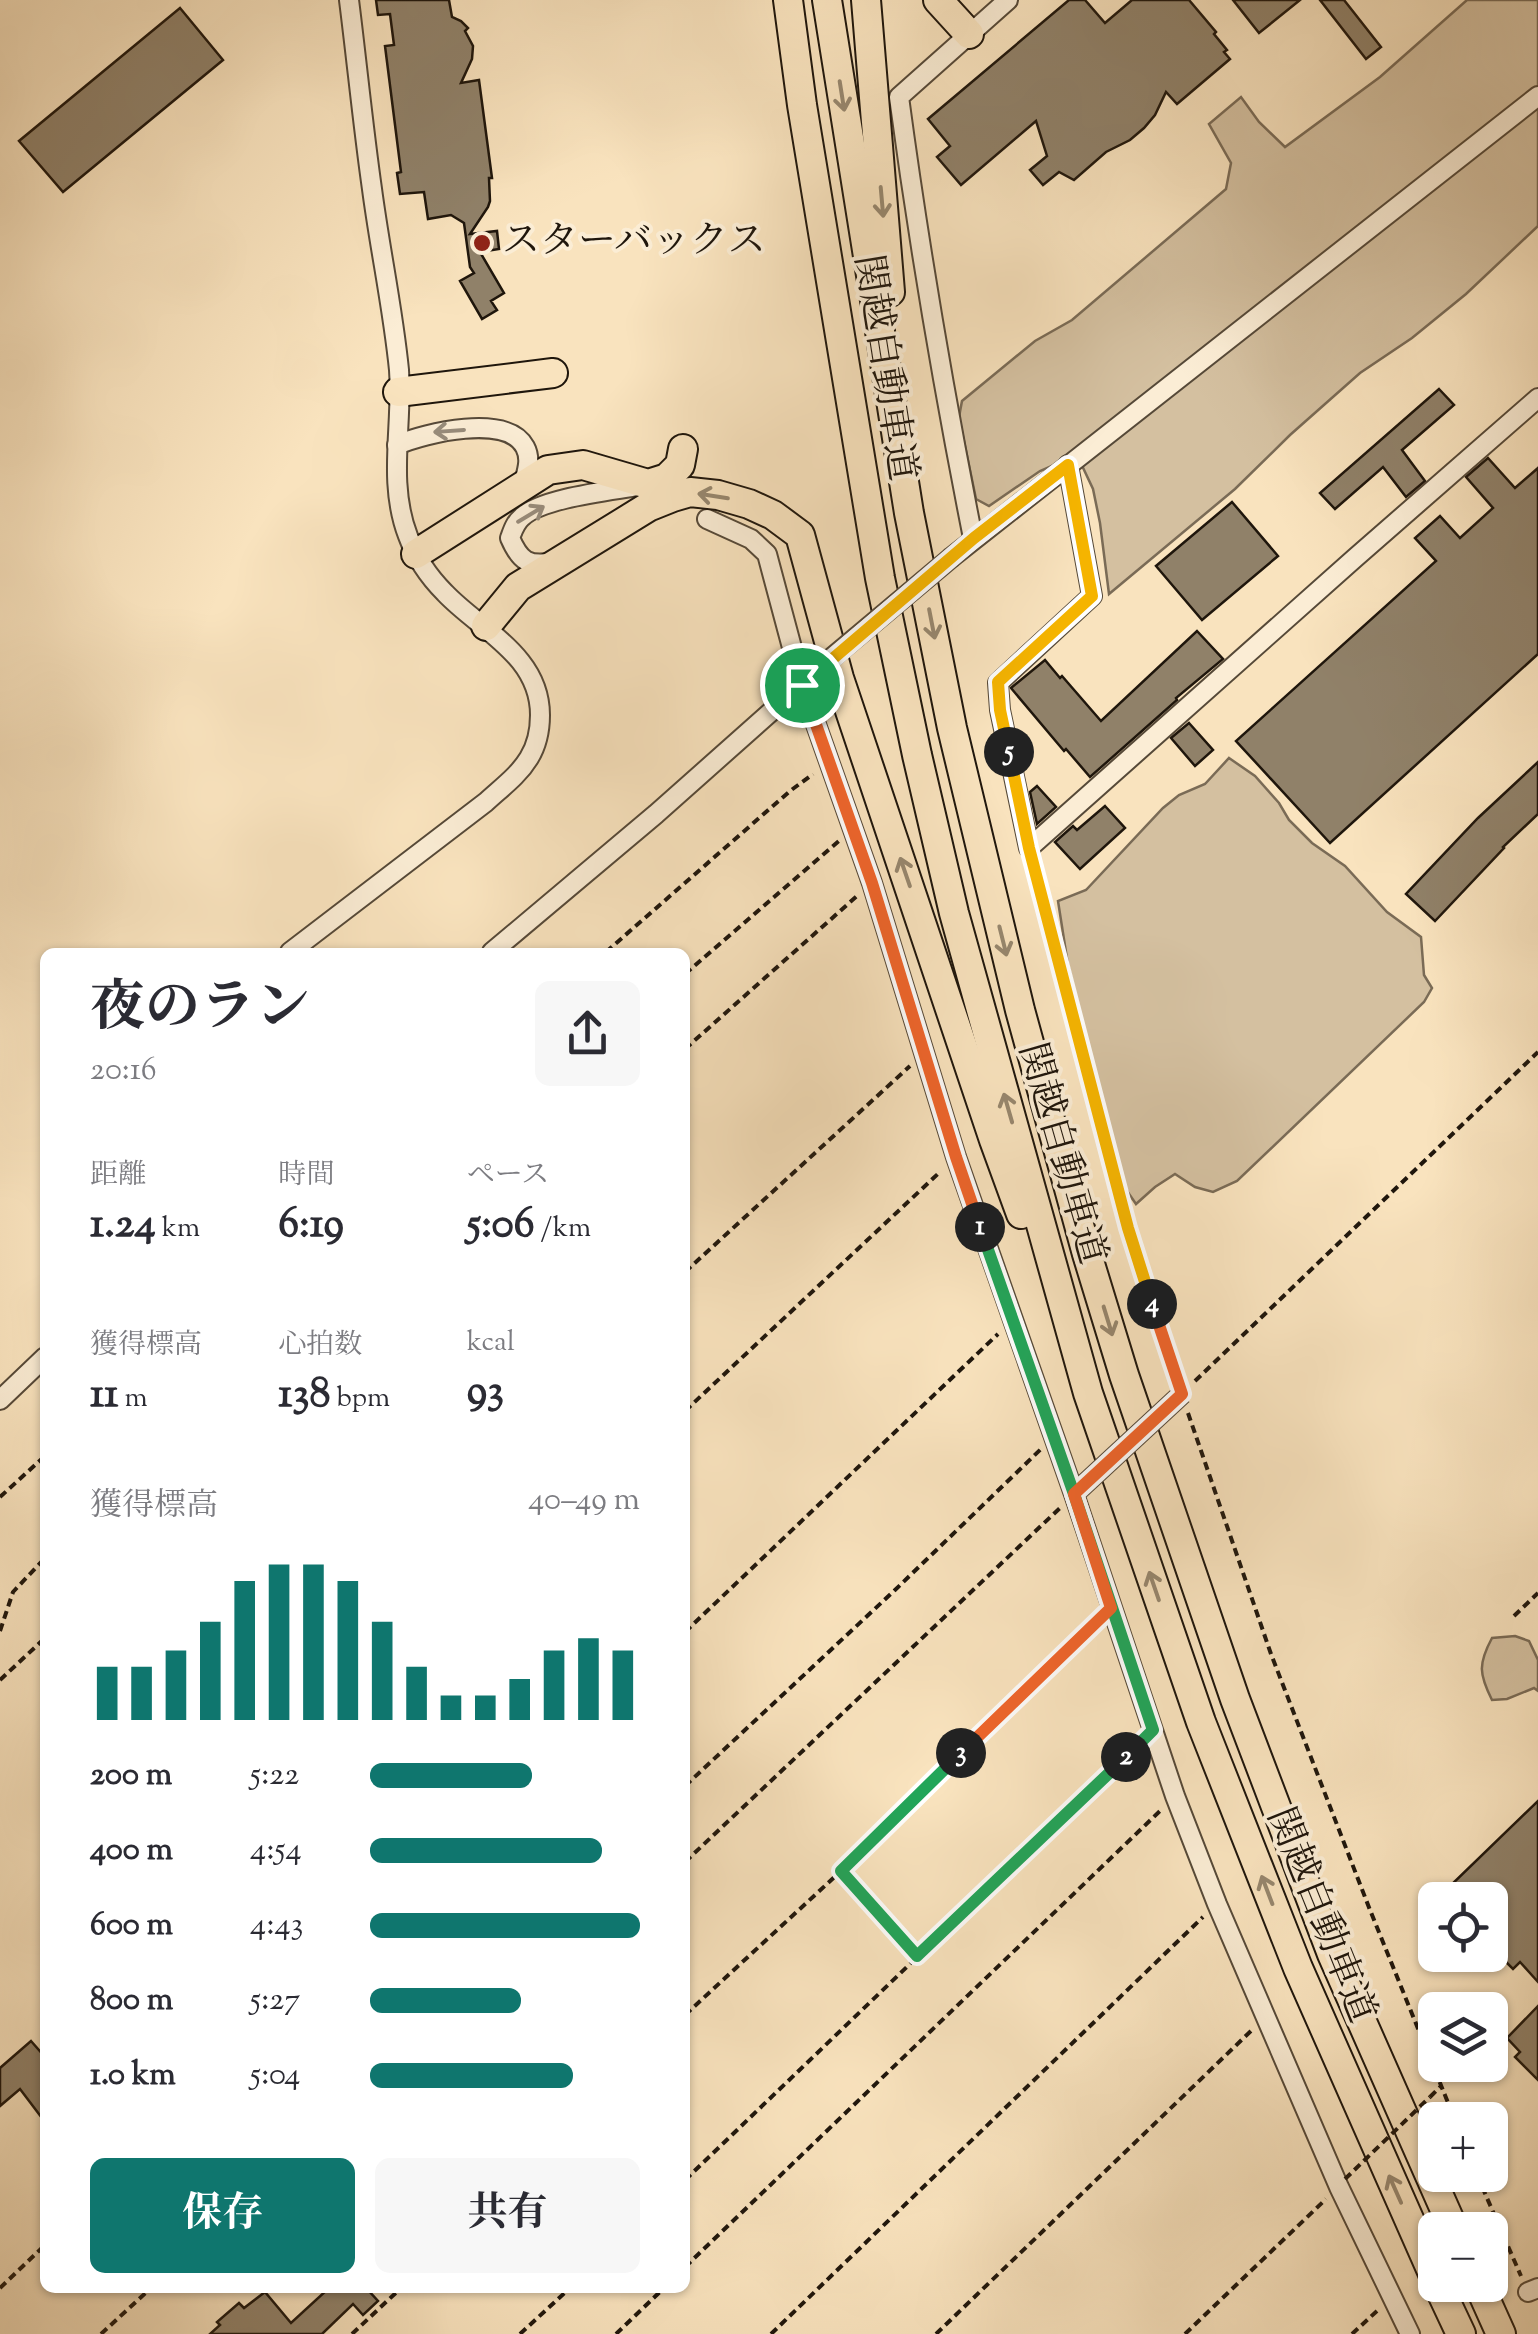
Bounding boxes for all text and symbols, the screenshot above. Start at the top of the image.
one-way arrow [833,80,852,112]
one-way arrow [873,185,892,217]
place label: スターバックス [502,216,766,270]
marker: スターバックス [471,232,493,254]
street label: 関越自動車道 [838,251,928,485]
one-way arrow [433,422,465,441]
one-way arrow [697,486,730,504]
one-way arrow [517,504,545,524]
one-way arrow [923,607,942,639]
pin [760,643,845,728]
icon: arrive [775,658,830,713]
pin: 5 [984,727,1034,777]
text: 5 [1004,732,1014,772]
one-way arrow [895,857,913,888]
one-way arrow [995,924,1013,956]
text: 夜のラン [90,971,310,1050]
button: share [535,981,640,1086]
street label: 関越自動車道 [1003,1037,1117,1271]
text: 20:16 [90,1048,157,1094]
one-way arrow [998,1093,1017,1124]
text: 距離 [90,1156,146,1196]
text: 時間 [278,1156,334,1196]
text: ペース [467,1156,549,1196]
text: 1.24 [90,1196,156,1256]
text: 6:19 [278,1196,344,1256]
text: 5:06 [467,1196,535,1256]
pin: 1 [955,1202,1005,1252]
text: 1 [975,1207,985,1247]
text: km [156,1209,200,1249]
text: /km [535,1209,591,1249]
pin: 4 [1127,1279,1177,1329]
text: 4 [1145,1284,1159,1324]
one-way arrow [1100,1305,1118,1337]
text: kcal [467,1323,515,1363]
text: 獲得標高 [90,1326,202,1366]
text: 心拍数 [278,1326,362,1366]
text: 93 [467,1363,504,1423]
text: 11 [90,1366,119,1426]
text: 138 [278,1366,331,1426]
text: m [119,1379,148,1419]
text: bpm [331,1379,390,1419]
text: 40–49 m [528,1478,640,1524]
text: 獲得標高 [90,1484,218,1530]
one-way arrow [1143,1571,1161,1602]
pin: 3 [936,1728,986,1778]
pin: 2 [1101,1732,1151,1782]
text: 3 [955,1733,967,1773]
text: 2 [1119,1737,1133,1777]
text: 200 m [90,1753,172,1799]
text: 5:22 [250,1753,299,1799]
street label: 関越自動車道 [1251,1800,1387,2032]
text: 400 m [90,1828,173,1874]
text: 4:54 [250,1828,302,1874]
one-way arrow [1257,1876,1275,1906]
map controls [1418,1882,1508,2302]
button: locate [1418,1882,1508,1972]
text: 600 m [90,1903,173,1949]
text: 4:43 [250,1903,304,1949]
text: 800 m [90,1978,173,2024]
text: 5:27 [250,1978,300,2024]
button: layers [1418,1992,1508,2082]
text: 1.0 km [90,2053,176,2099]
text: 5:04 [250,2053,300,2099]
button: + [1418,2102,1508,2192]
button: 保存 [90,2158,355,2273]
button: 共有 [375,2158,640,2273]
one-way arrow [1385,2174,1403,2205]
button: − [1418,2212,1508,2302]

